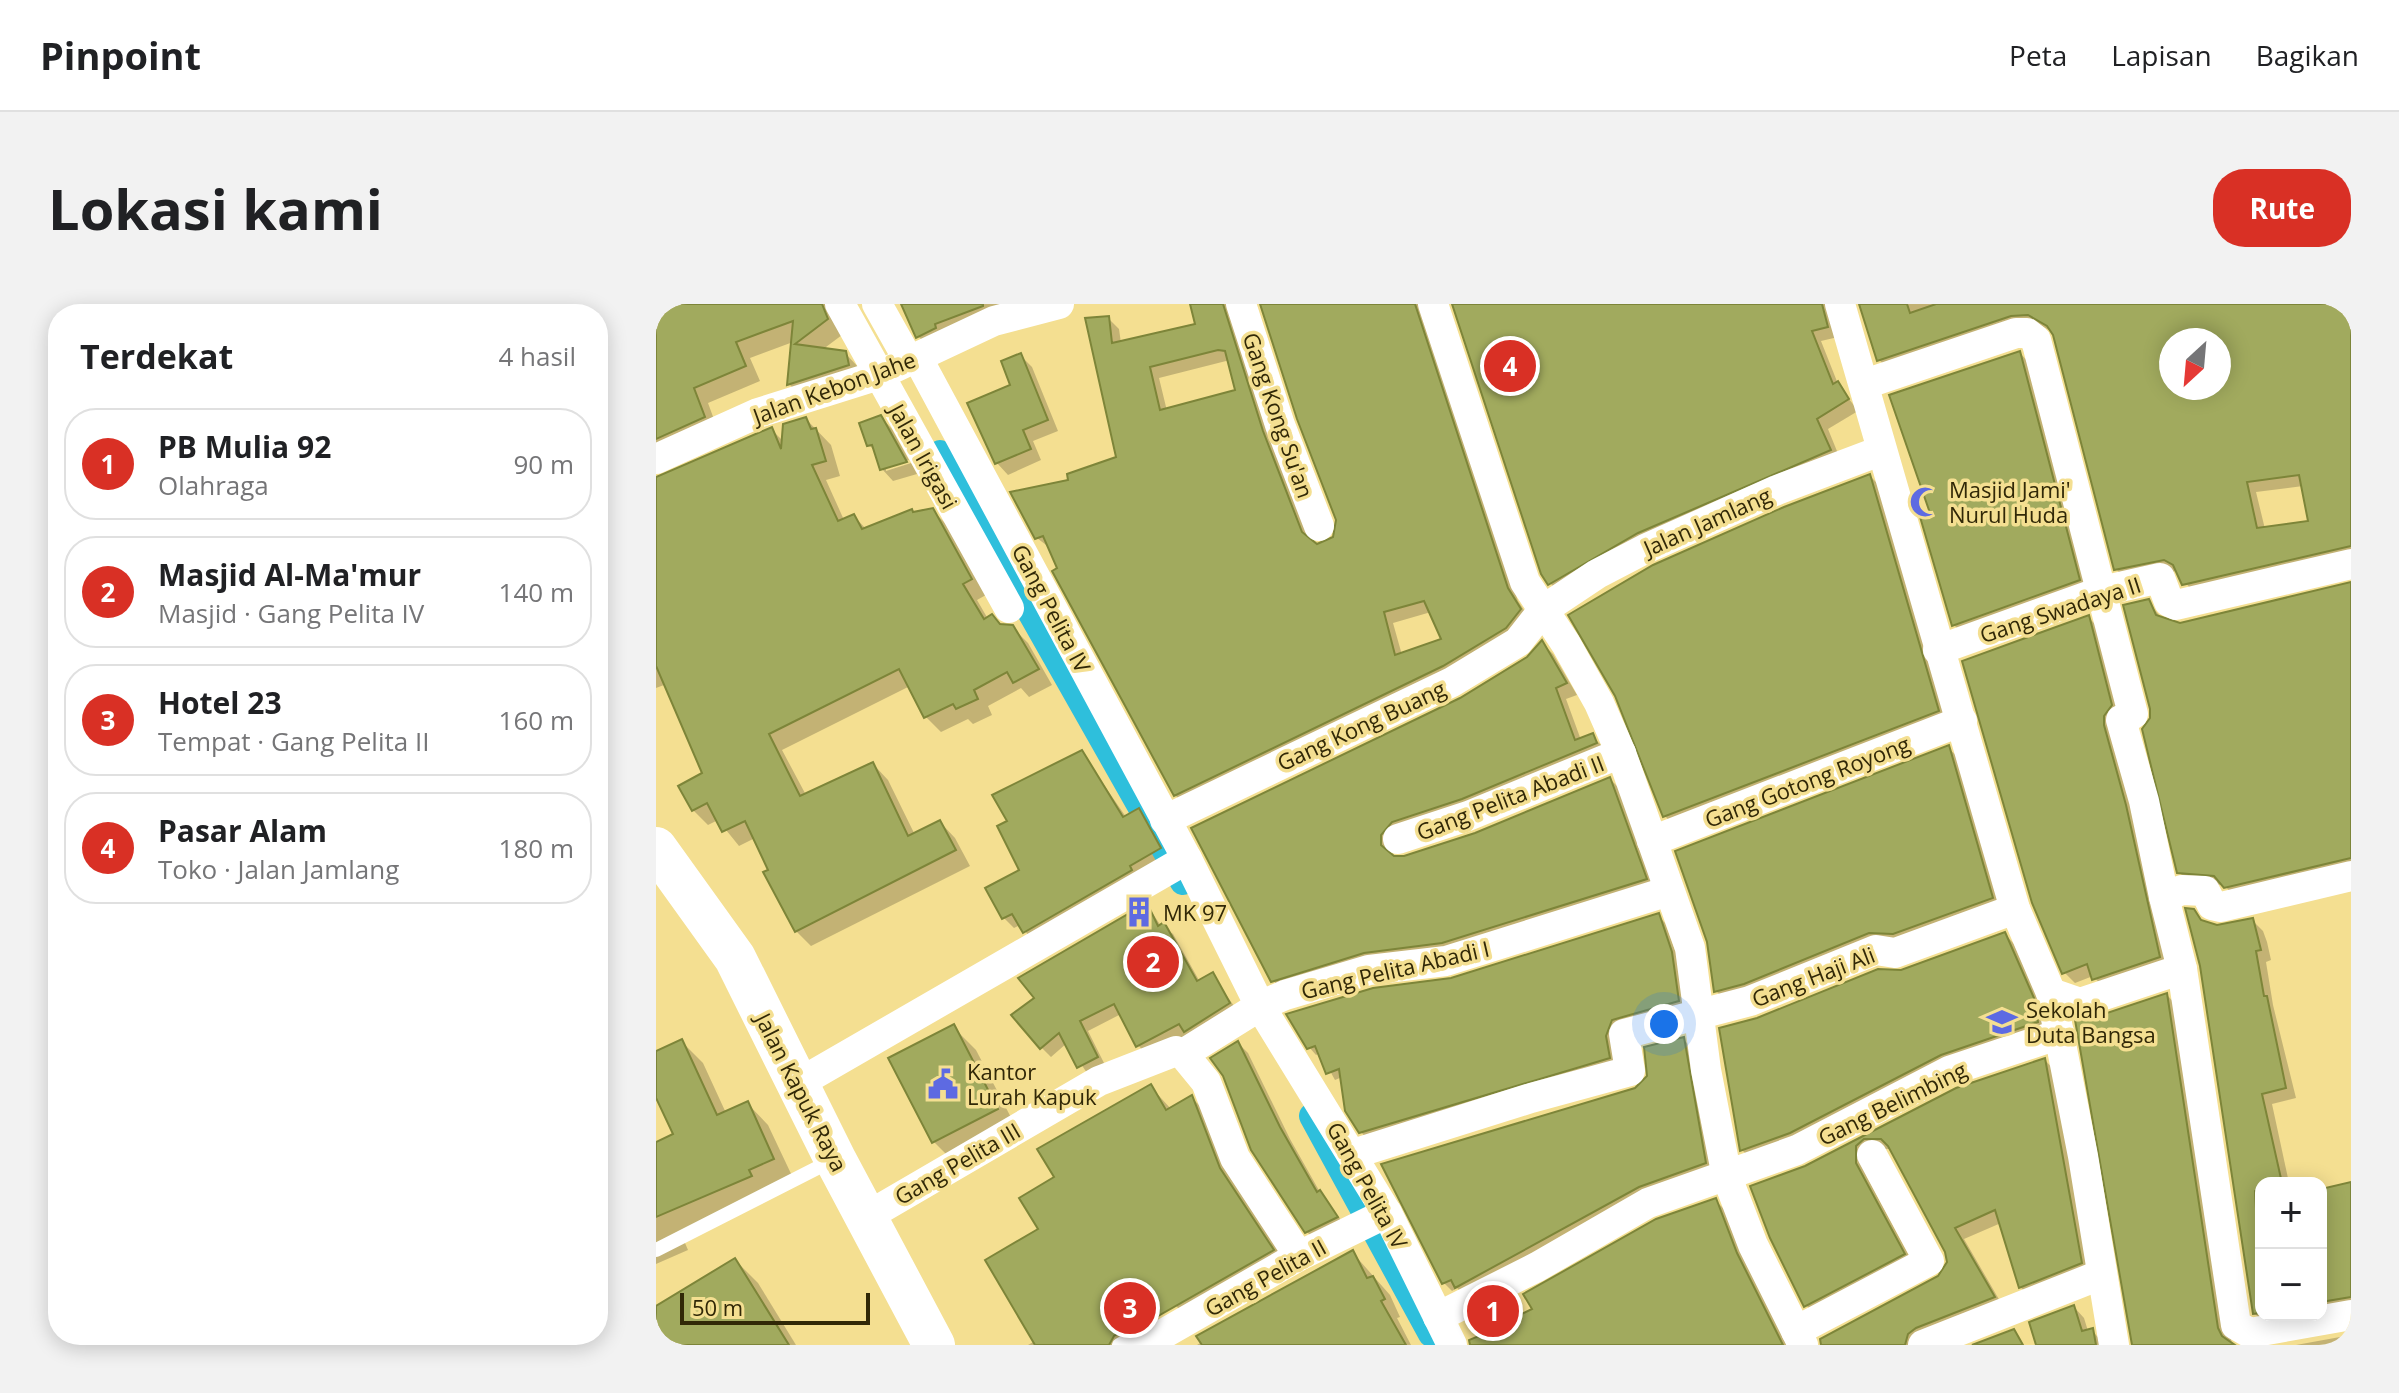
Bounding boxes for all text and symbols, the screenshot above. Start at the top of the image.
text: Pinpoint [40,29,201,81]
text: Peta [2009,36,2067,74]
text: Lapisan [2111,36,2212,74]
text: Bagikan [2256,36,2359,74]
button: Rute [2213,169,2351,247]
text: Lokasi kami [48,170,383,246]
street label: Gang Kong Su'an [1237,328,1321,502]
north arrow [2159,328,2231,400]
text: Terdekat [80,333,233,379]
pin: 4 [1484,336,1536,396]
text: 4 hasil [498,338,576,374]
street label: Jalan Kebon Jahe [747,344,919,431]
street label: Jalan Irigasi [882,396,965,514]
text: PB Mulia 92 [158,426,331,467]
text: 1 [101,446,115,482]
text: 90 m [513,446,574,482]
text: Olahraga [158,467,269,503]
place label: Masjid Jami' Nurul Huda [1949,474,2071,529]
street label: Jalan Jamlang [1637,479,1776,563]
mosque icon: Masjid Jami' Nurul Huda [1908,485,1942,519]
street label: Gang Pelita IV [1006,539,1099,678]
text: Masjid Al-Ma'mur [158,554,421,595]
street label: Gang Swadaya II [1976,569,2144,649]
text: 2 [101,574,115,610]
text: 140 m [499,574,574,610]
text: Masjid · Gang Pelita IV [158,595,424,631]
street label: Gang Kong Buang [1272,673,1450,777]
text: Hotel 23 [158,682,282,723]
text: 3 [101,702,115,738]
text: 160 m [499,702,574,738]
text: Tempat · Gang Pelita II [158,723,429,759]
street label: Gang Gotong Royong [1700,728,1914,834]
street label: Gang Pelita Abadi II [1412,747,1608,847]
text: Pasar Alam [158,810,327,851]
text: 4 [101,830,115,866]
text: 180 m [499,830,574,866]
text: Toko · Jalan Jamlang [158,851,399,887]
building icon: MK 97 [1122,895,1156,929]
place label: MK 97 [1163,897,1227,927]
pin: 2 [1127,932,1179,992]
street label: Gang Pelita Abadi I [1298,933,1492,1005]
street label: Gang Haji Ali [1747,939,1879,1013]
place label: Sekolah Duta Bangsa [2026,994,2156,1049]
your location [1644,1004,1684,1044]
school or university icon: Sekolah Duta Bangsa [1985,1005,2019,1039]
street label: Jalan Kapuk Raya [748,1006,855,1176]
street label: Gang Belimbing [1813,1054,1971,1152]
place label: Kantor Lurah Kapuk [967,1056,1097,1111]
public building icon: Kantor Lurah Kapuk [926,1067,960,1101]
street label: Gang Pelita III [889,1115,1025,1211]
street label: Gang Pelita IV [1321,1116,1416,1255]
map controls [2255,1177,2327,1321]
button: + [2255,1177,2327,1249]
street label: Gang Pelita II [1199,1231,1331,1323]
button: − [2255,1249,2327,1321]
pin: 3 [1104,1278,1156,1338]
pin: 1 [1467,1281,1519,1341]
scale bar [680,1289,870,1325]
text: 50 m [692,1292,743,1322]

